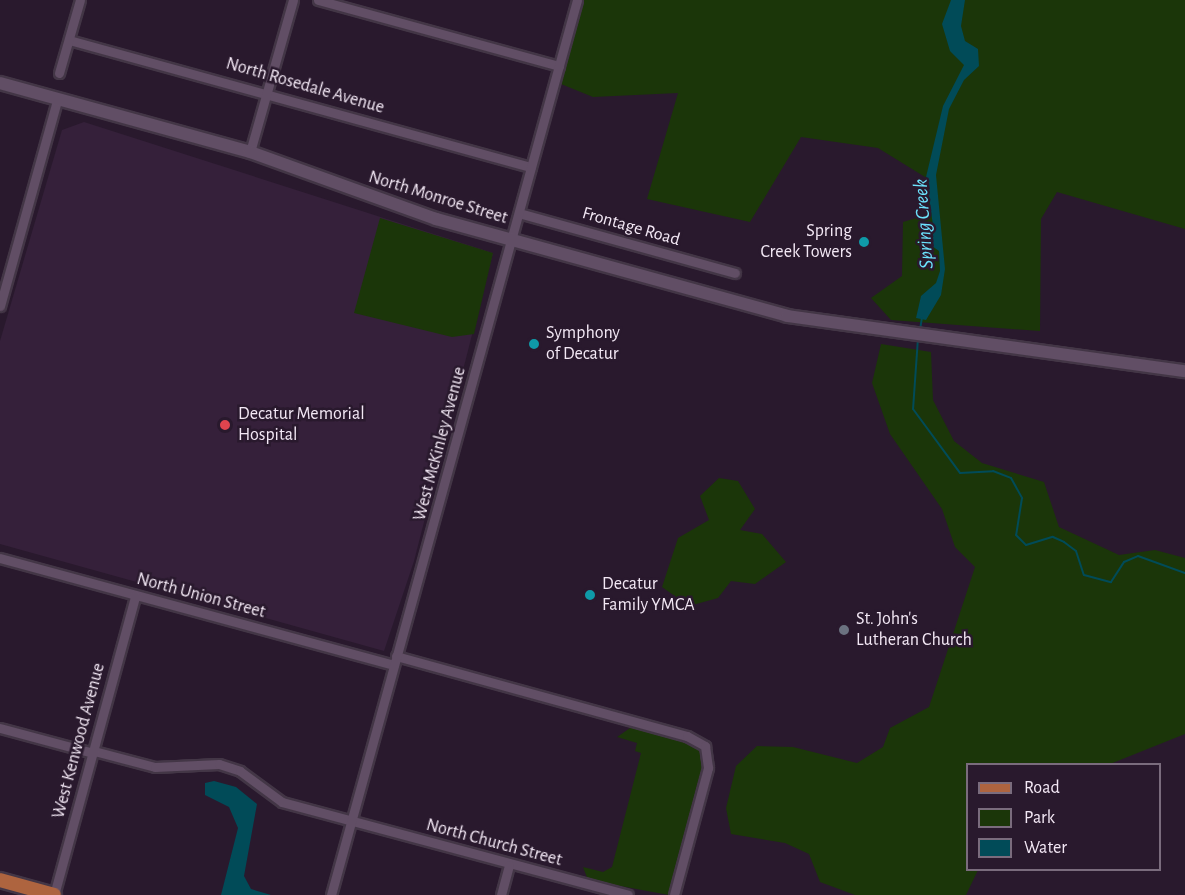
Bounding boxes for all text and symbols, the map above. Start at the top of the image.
street label: North Rosedale Avenue [223,53,387,119]
street label: North Monroe Street [366,167,510,229]
water label: Spring Creek [909,178,939,270]
street label: Frontage Road [580,203,682,251]
place label: Spring Creek Towers [761,221,852,264]
marker: Spring Creek Towers [857,235,871,249]
place label: Symphony of Decatur [546,323,620,366]
marker: Symphony of Decatur [527,337,541,351]
street label: West McKinley Avenue [409,365,471,523]
place label: Decatur Memorial Hospital [238,404,365,446]
marker: Decatur Memorial Hospital [216,416,234,434]
street label: North Union Street [134,568,268,624]
place label: Decatur Family YMCA [602,574,695,616]
marker: Decatur Family YMCA [583,588,597,602]
place label: St. John's Lutheran Church [856,609,972,652]
marker: St. John's Lutheran Church [837,623,851,637]
street label: West Kenwood Avenue [48,661,110,821]
legend [966,763,1161,871]
text: Road [1024,779,1060,797]
text: Park [1024,809,1055,827]
street label: North Church Street [424,814,564,872]
text: Water [1024,839,1067,857]

